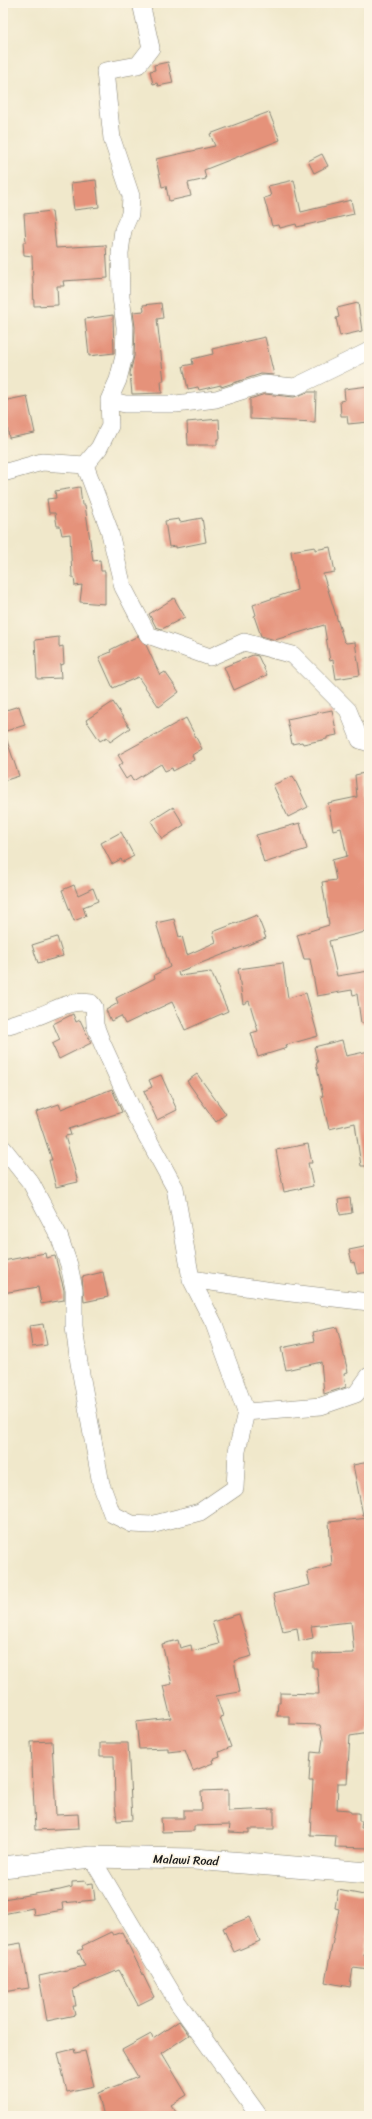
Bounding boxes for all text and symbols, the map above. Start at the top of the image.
street label: Malawi Road [153,1848,220,1872]

